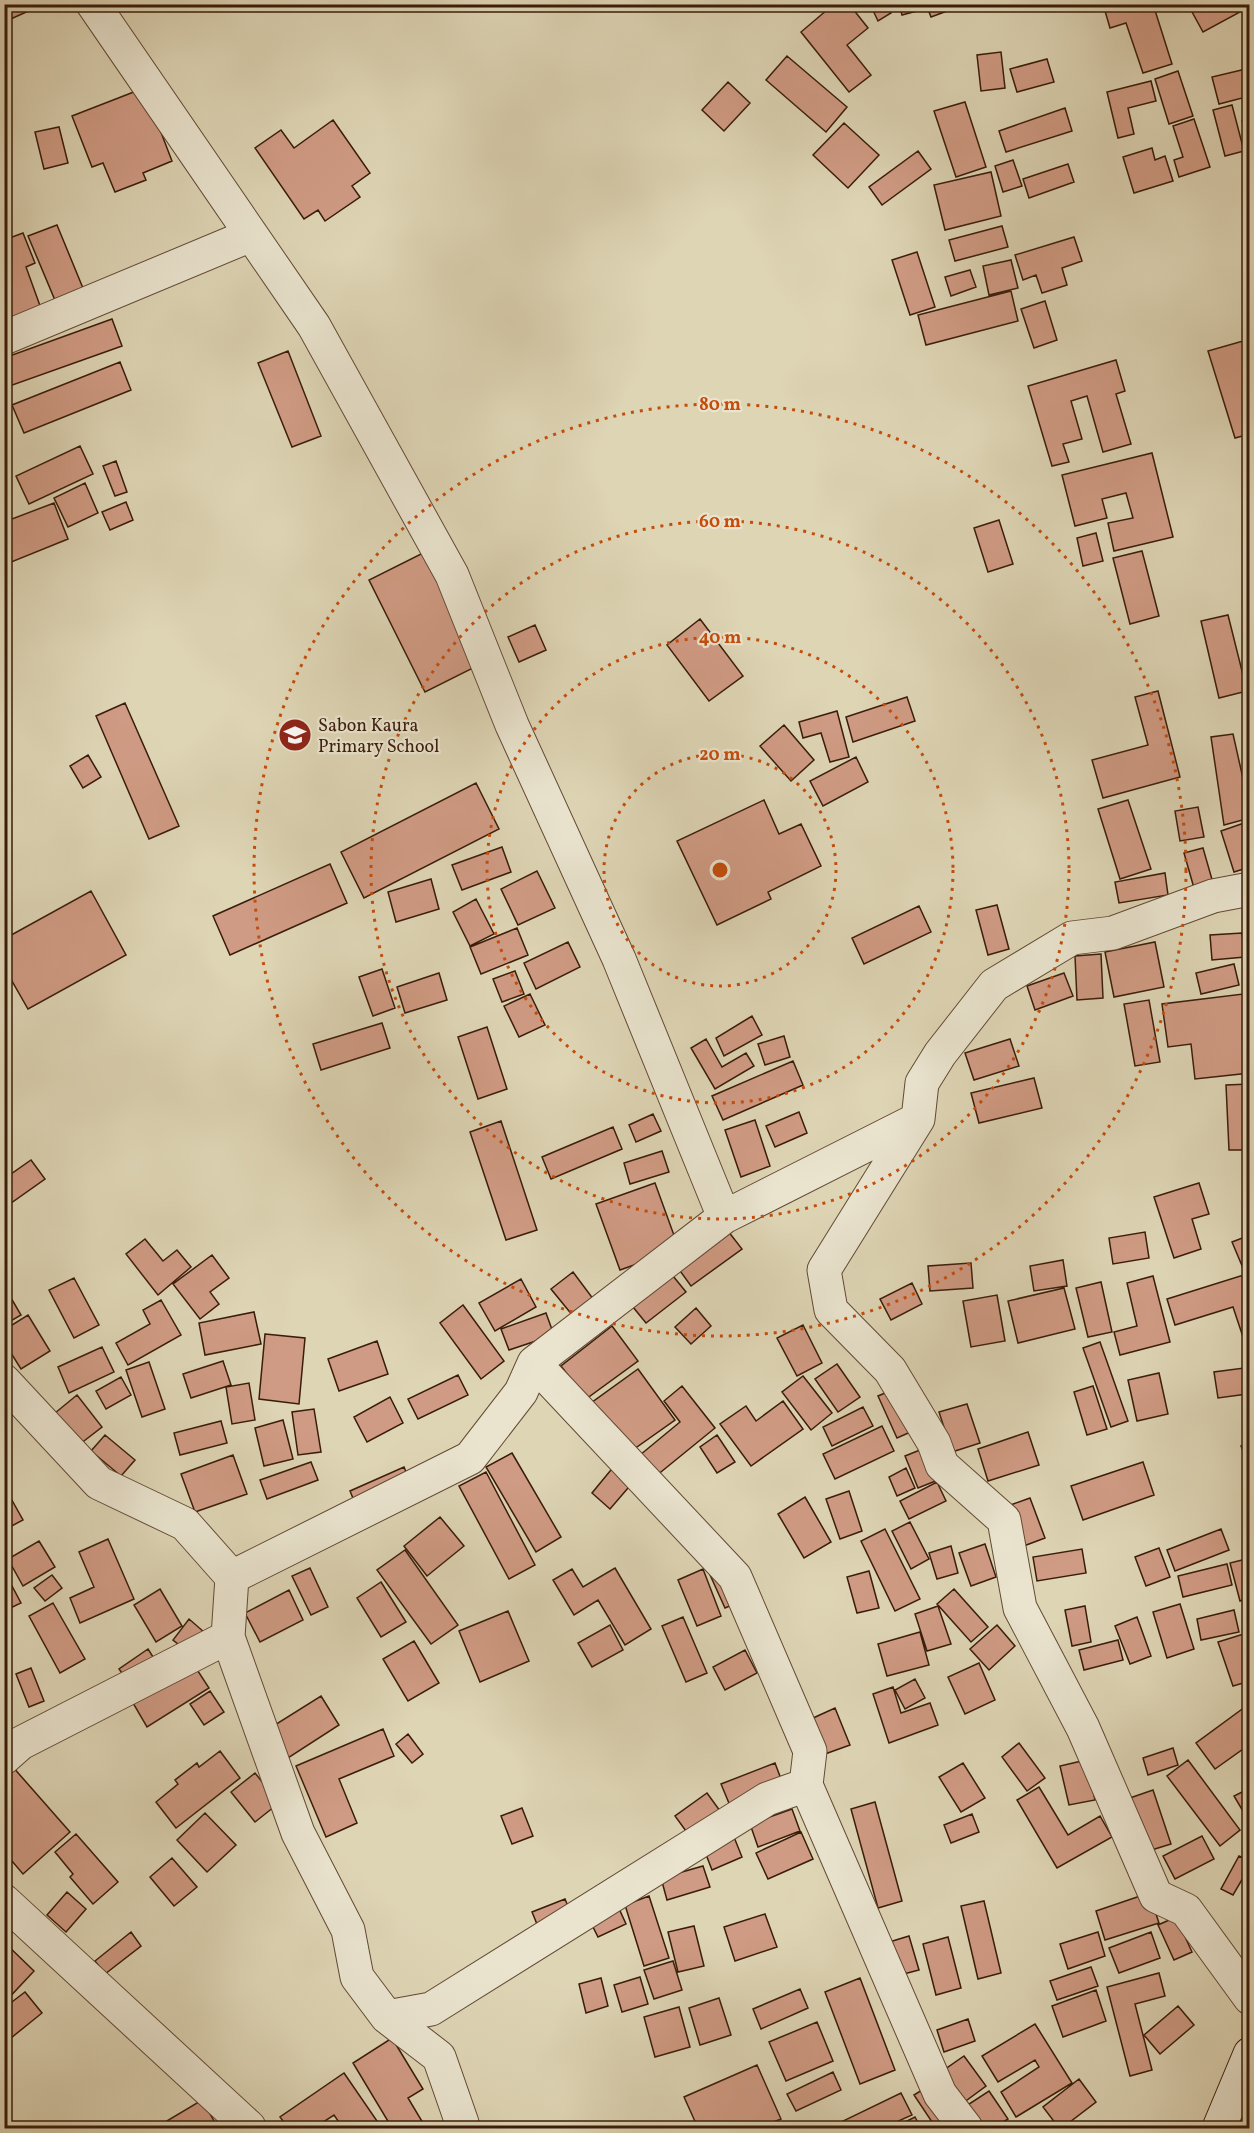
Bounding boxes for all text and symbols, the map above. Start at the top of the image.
text: 80 m [699,393,741,418]
text: 60 m [699,510,741,535]
text: 40 m [699,626,741,651]
place label: Sabon Kaura Primary School [318,714,439,760]
school or university icon: Sabon Kaura Primary School [277,717,313,753]
text: 20 m [699,743,741,768]
centre of rings [710,860,730,880]

